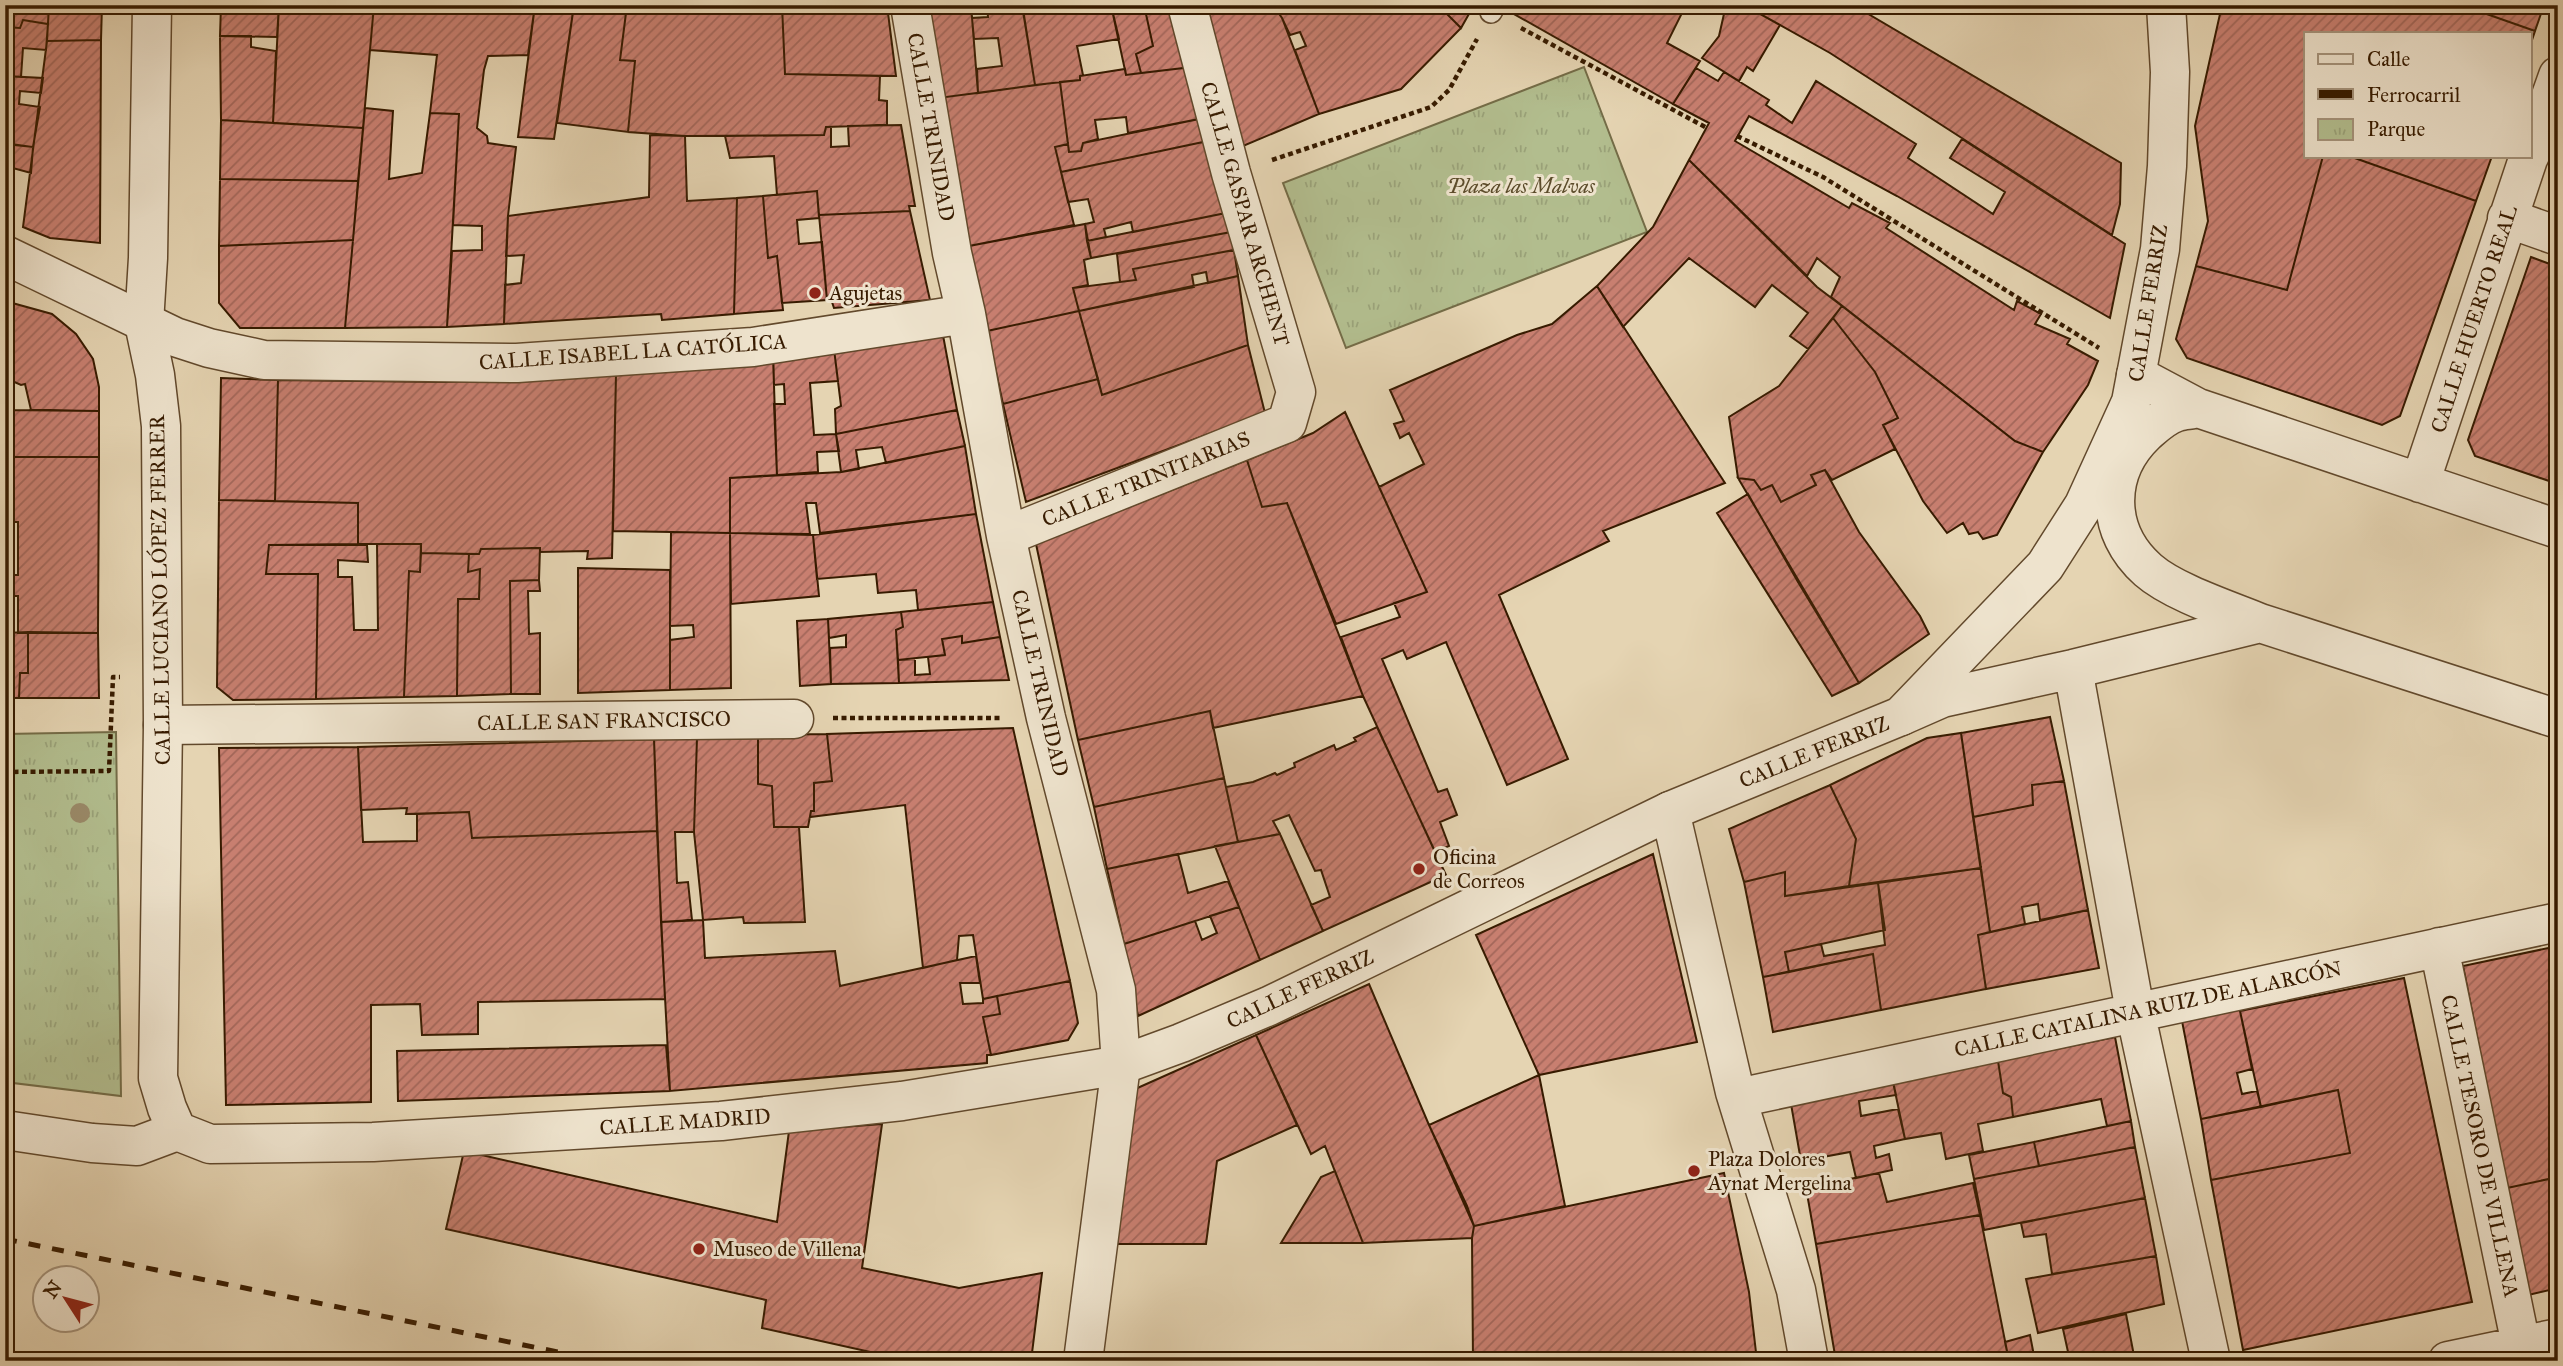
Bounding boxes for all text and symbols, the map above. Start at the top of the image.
street label: CALLE TRINIDAD [902,31,960,223]
legend [2304,32,2532,158]
text: Calle [2367,46,2410,72]
street label: CALLE GASPAR ARCHENT [1195,79,1295,349]
text: Ferrocarril [2367,82,2461,108]
text: Parque [2367,116,2426,142]
park label: Plaza las Malvas [1447,173,1596,199]
street label: CALLE HUERTO REAL [2425,201,2523,436]
street label: CALLE FERRIZ [2123,222,2173,384]
place label: Agujetas [828,280,902,306]
marker: Agujetas [807,285,823,301]
street label: CALLE ISABEL LA CATÓLICA [478,327,788,376]
street label: CALLE LUCIANO LÓPEZ FERRER [143,413,176,765]
street label: CALLE TRINITARIAS [1038,425,1254,533]
street label: CALLE TRINIDAD [1006,587,1074,779]
street label: CALLE SAN FRANCISCO [477,706,731,736]
street label: CALLE FERRIZ [1735,710,1893,794]
place label: Oficina de Correos [1433,844,1525,894]
marker: Oficina de Correos [1411,861,1427,877]
street label: CALLE FERRIZ [1222,944,1378,1034]
street label: CALLE CATALINA RUIZ DE ALARCÓN [1952,954,2344,1063]
street label: CALLE TESORO DE VILLENA [2435,992,2525,1300]
street label: CALLE MADRID [599,1103,771,1141]
place label: Plaza Dolores Aynat Mergelina [1707,1146,1852,1196]
marker: Plaza Dolores Aynat Mergelina [1686,1163,1702,1179]
place label: Museo de Villena [713,1236,862,1262]
marker: Museo de Villena [691,1241,707,1257]
north arrow [32,1264,102,1334]
text: N [39,1276,67,1303]

